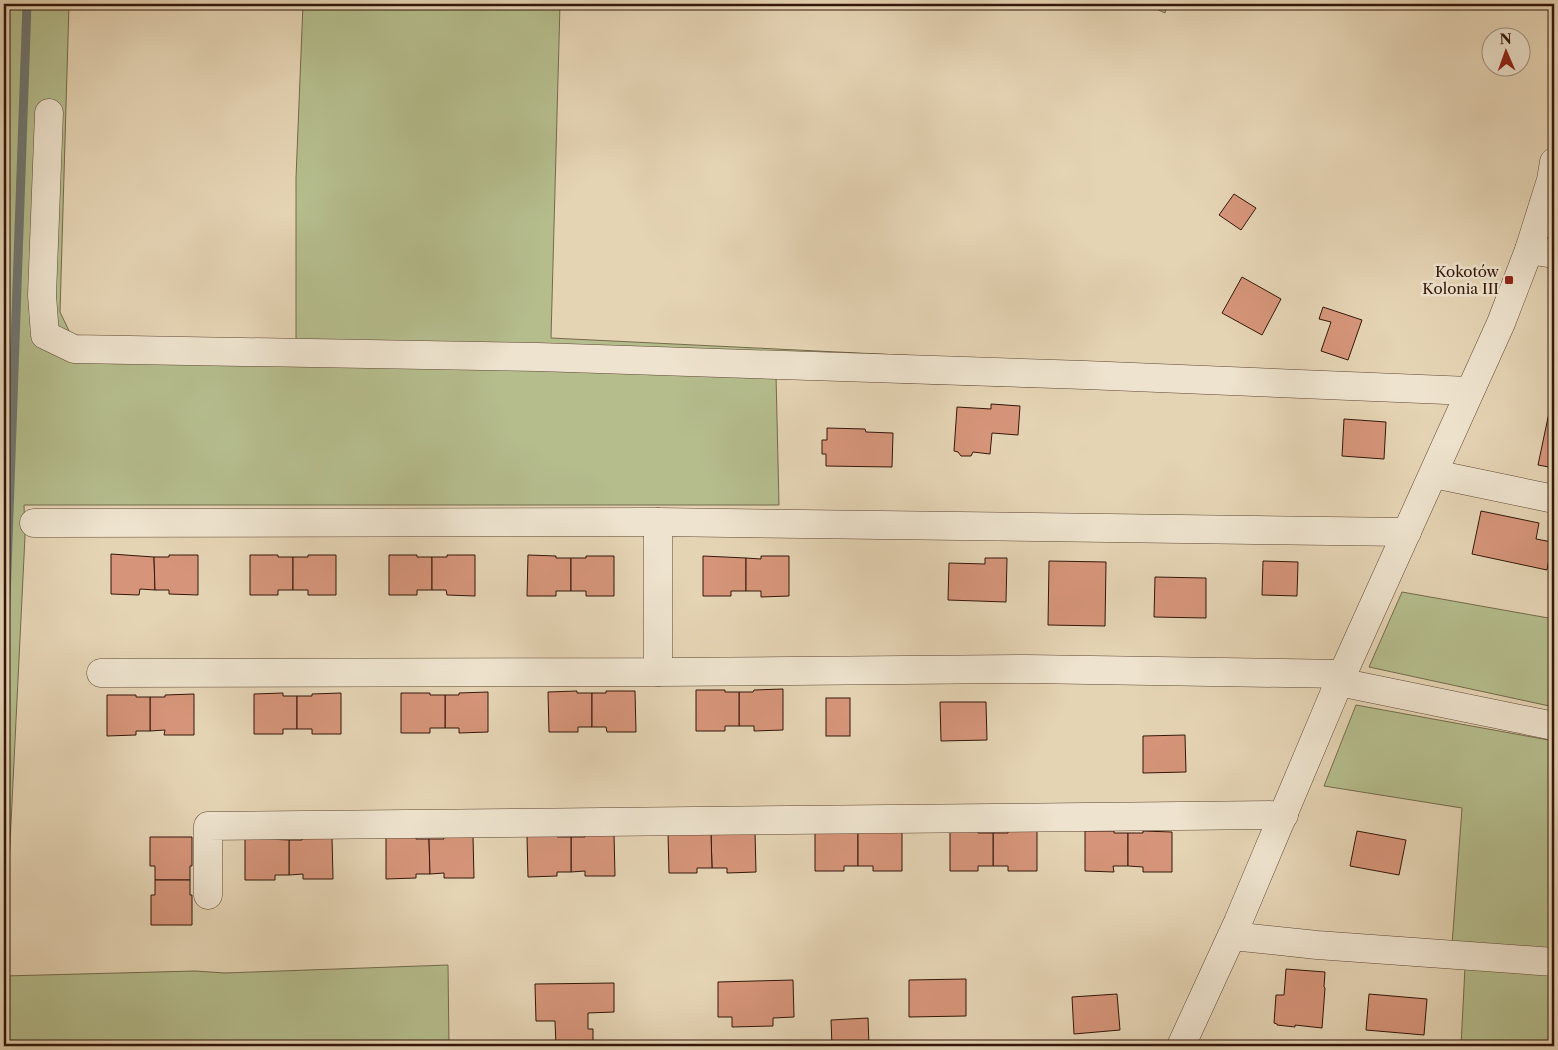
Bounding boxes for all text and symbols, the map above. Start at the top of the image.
north arrow [1480,28,1530,78]
text: N [1499,30,1512,48]
place label: Kokotów Kolonia III [1422,262,1500,298]
marker: Kokotów Kolonia III [1503,274,1515,286]

